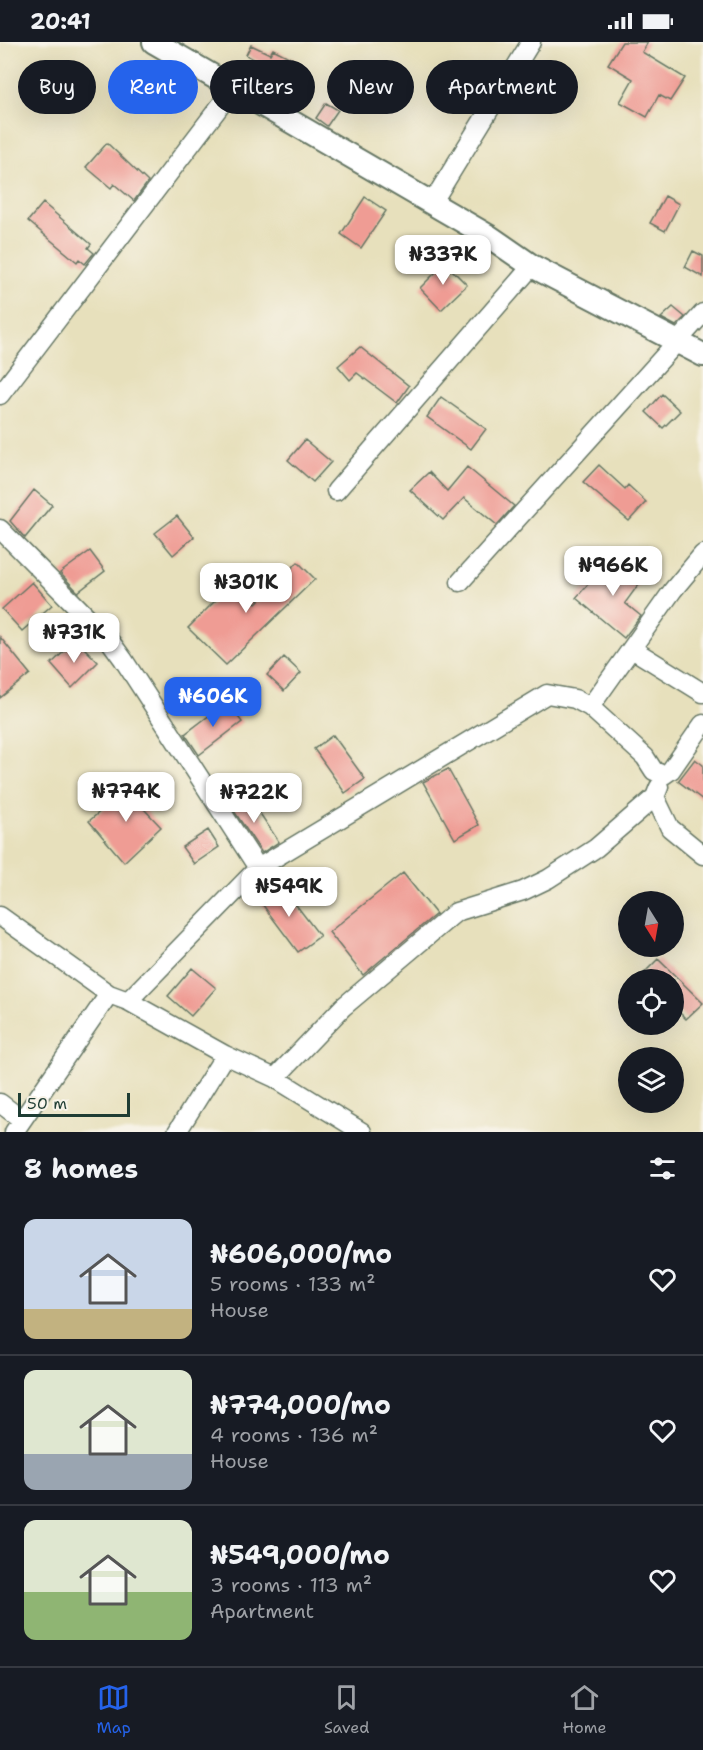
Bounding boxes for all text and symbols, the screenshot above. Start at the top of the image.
text: 20:41 [30,7,91,36]
chip: Buy [18,60,96,114]
chip: Rent [108,60,198,114]
chip: Filters [210,60,315,114]
chip: New [327,60,414,114]
chip: Apartment [426,60,578,114]
pin: ₦337K [401,235,485,286]
text: ₦337K [409,241,477,267]
pin: ₦966K [571,546,655,597]
text: ₦966K [578,552,648,578]
pin: ₦301K [204,563,288,614]
text: ₦301K [214,569,278,595]
pin: ₦731K [32,613,116,664]
text: ₦731K [42,619,106,645]
pin: ₦606K [171,677,255,728]
text: ₦606K [178,683,248,709]
pin: ₦774K [84,772,168,823]
pin: ₦722K [212,773,296,824]
text: ₦774K [92,778,160,804]
text: ₦722K [220,779,288,805]
pin: ₦549K [247,867,331,918]
text: ₦549K [255,873,323,899]
north arrow [618,891,684,957]
map controls [618,891,684,1113]
button: locate [618,969,684,1035]
button: layers [618,1047,684,1113]
scale bar [18,1090,130,1118]
text: 50 m [27,1093,67,1114]
text: 8 homes [24,1151,138,1186]
icon: filters [646,1152,679,1185]
text: ₦606,000/mo [210,1236,392,1271]
icon: home [72,1243,144,1315]
icon: heart [646,1263,679,1296]
text: 5 rooms · 133 m² [210,1271,375,1297]
text: House [210,1297,269,1323]
text: ₦774,000/mo [210,1387,391,1422]
icon: home [72,1394,144,1466]
icon: heart [646,1414,679,1447]
text: 4 rooms · 136 m² [210,1422,378,1448]
text: House [210,1448,269,1474]
text: ₦549,000/mo [210,1537,390,1572]
icon: home [72,1544,144,1616]
icon: heart [646,1564,679,1597]
text: 3 rooms · 113 m² [210,1572,372,1598]
text: Apartment [210,1598,314,1624]
tab: Map [97,1681,131,1738]
tab: Saved [324,1681,369,1738]
tab: Home [562,1681,606,1738]

